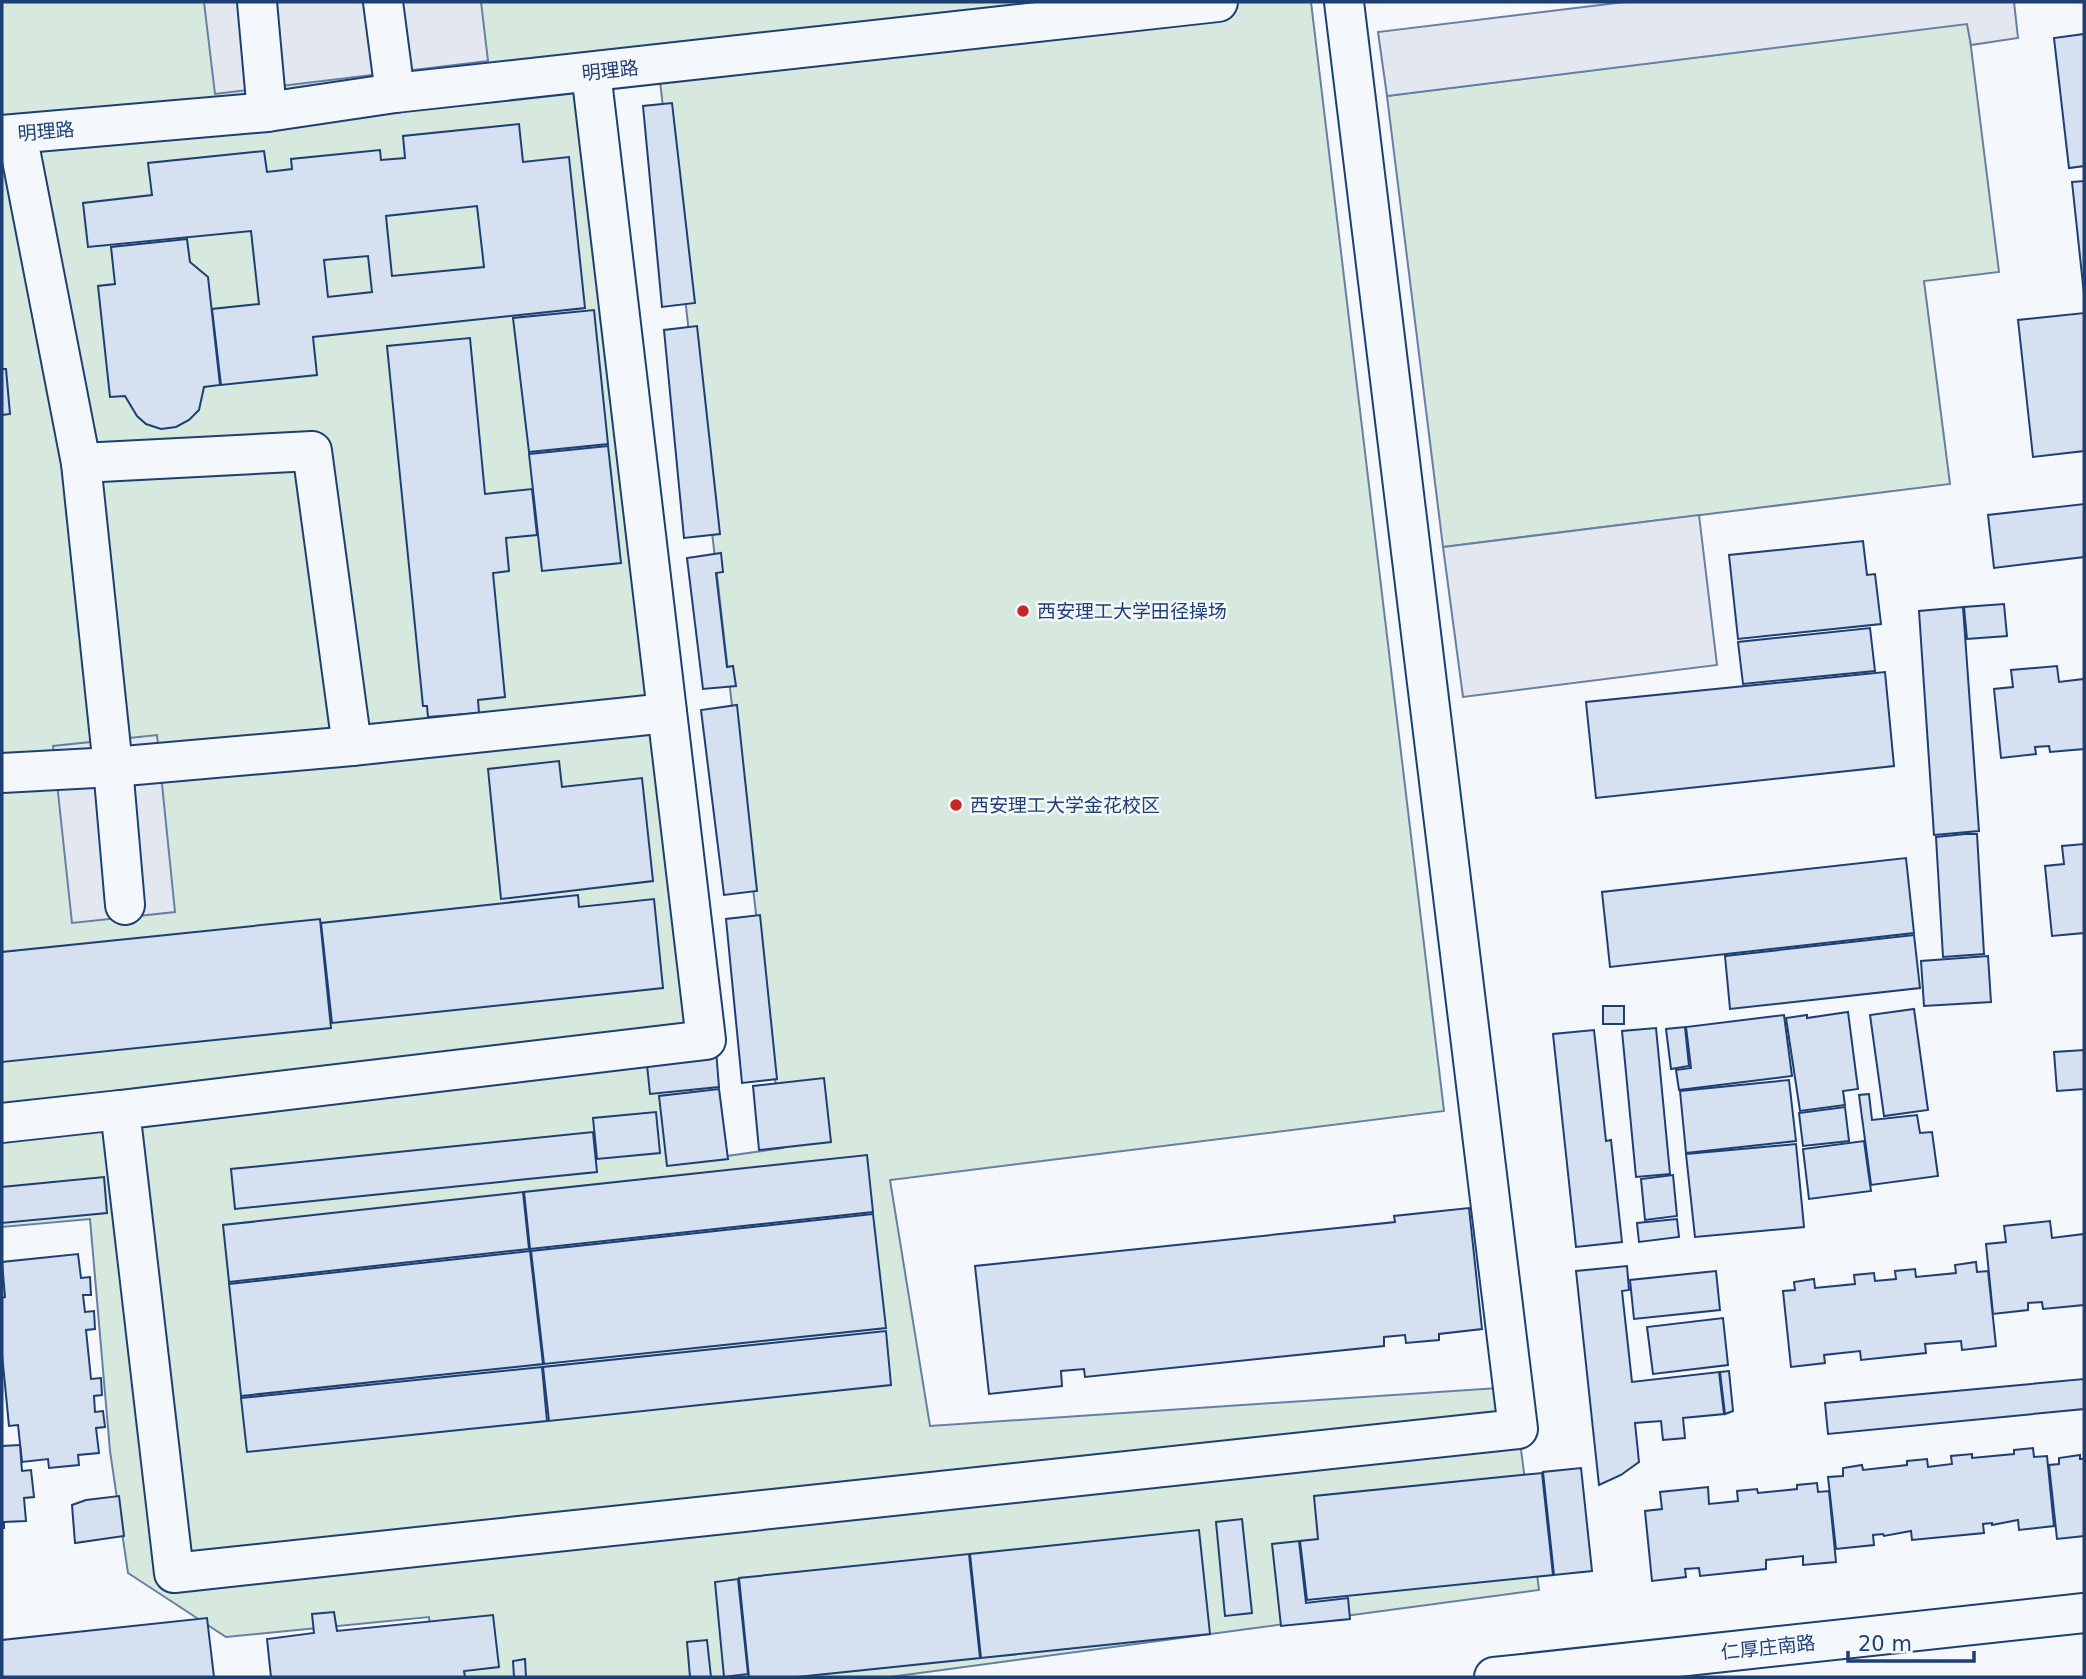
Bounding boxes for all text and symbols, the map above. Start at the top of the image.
street label: 明理路 [580,56,640,84]
street label: 明理路 [17,118,75,144]
place label: 西安理工大学田径操场 [1037,600,1227,622]
marker: 西安理工大学田径操场 [1015,603,1031,619]
place label: 西安理工大学金花校区 [970,794,1160,816]
marker: 西安理工大学金花校区 [948,797,964,813]
scale bar [1848,1620,1974,1664]
street label: 仁厚庄南路 [1720,1631,1816,1663]
text: 20 m [1858,1632,1912,1656]

